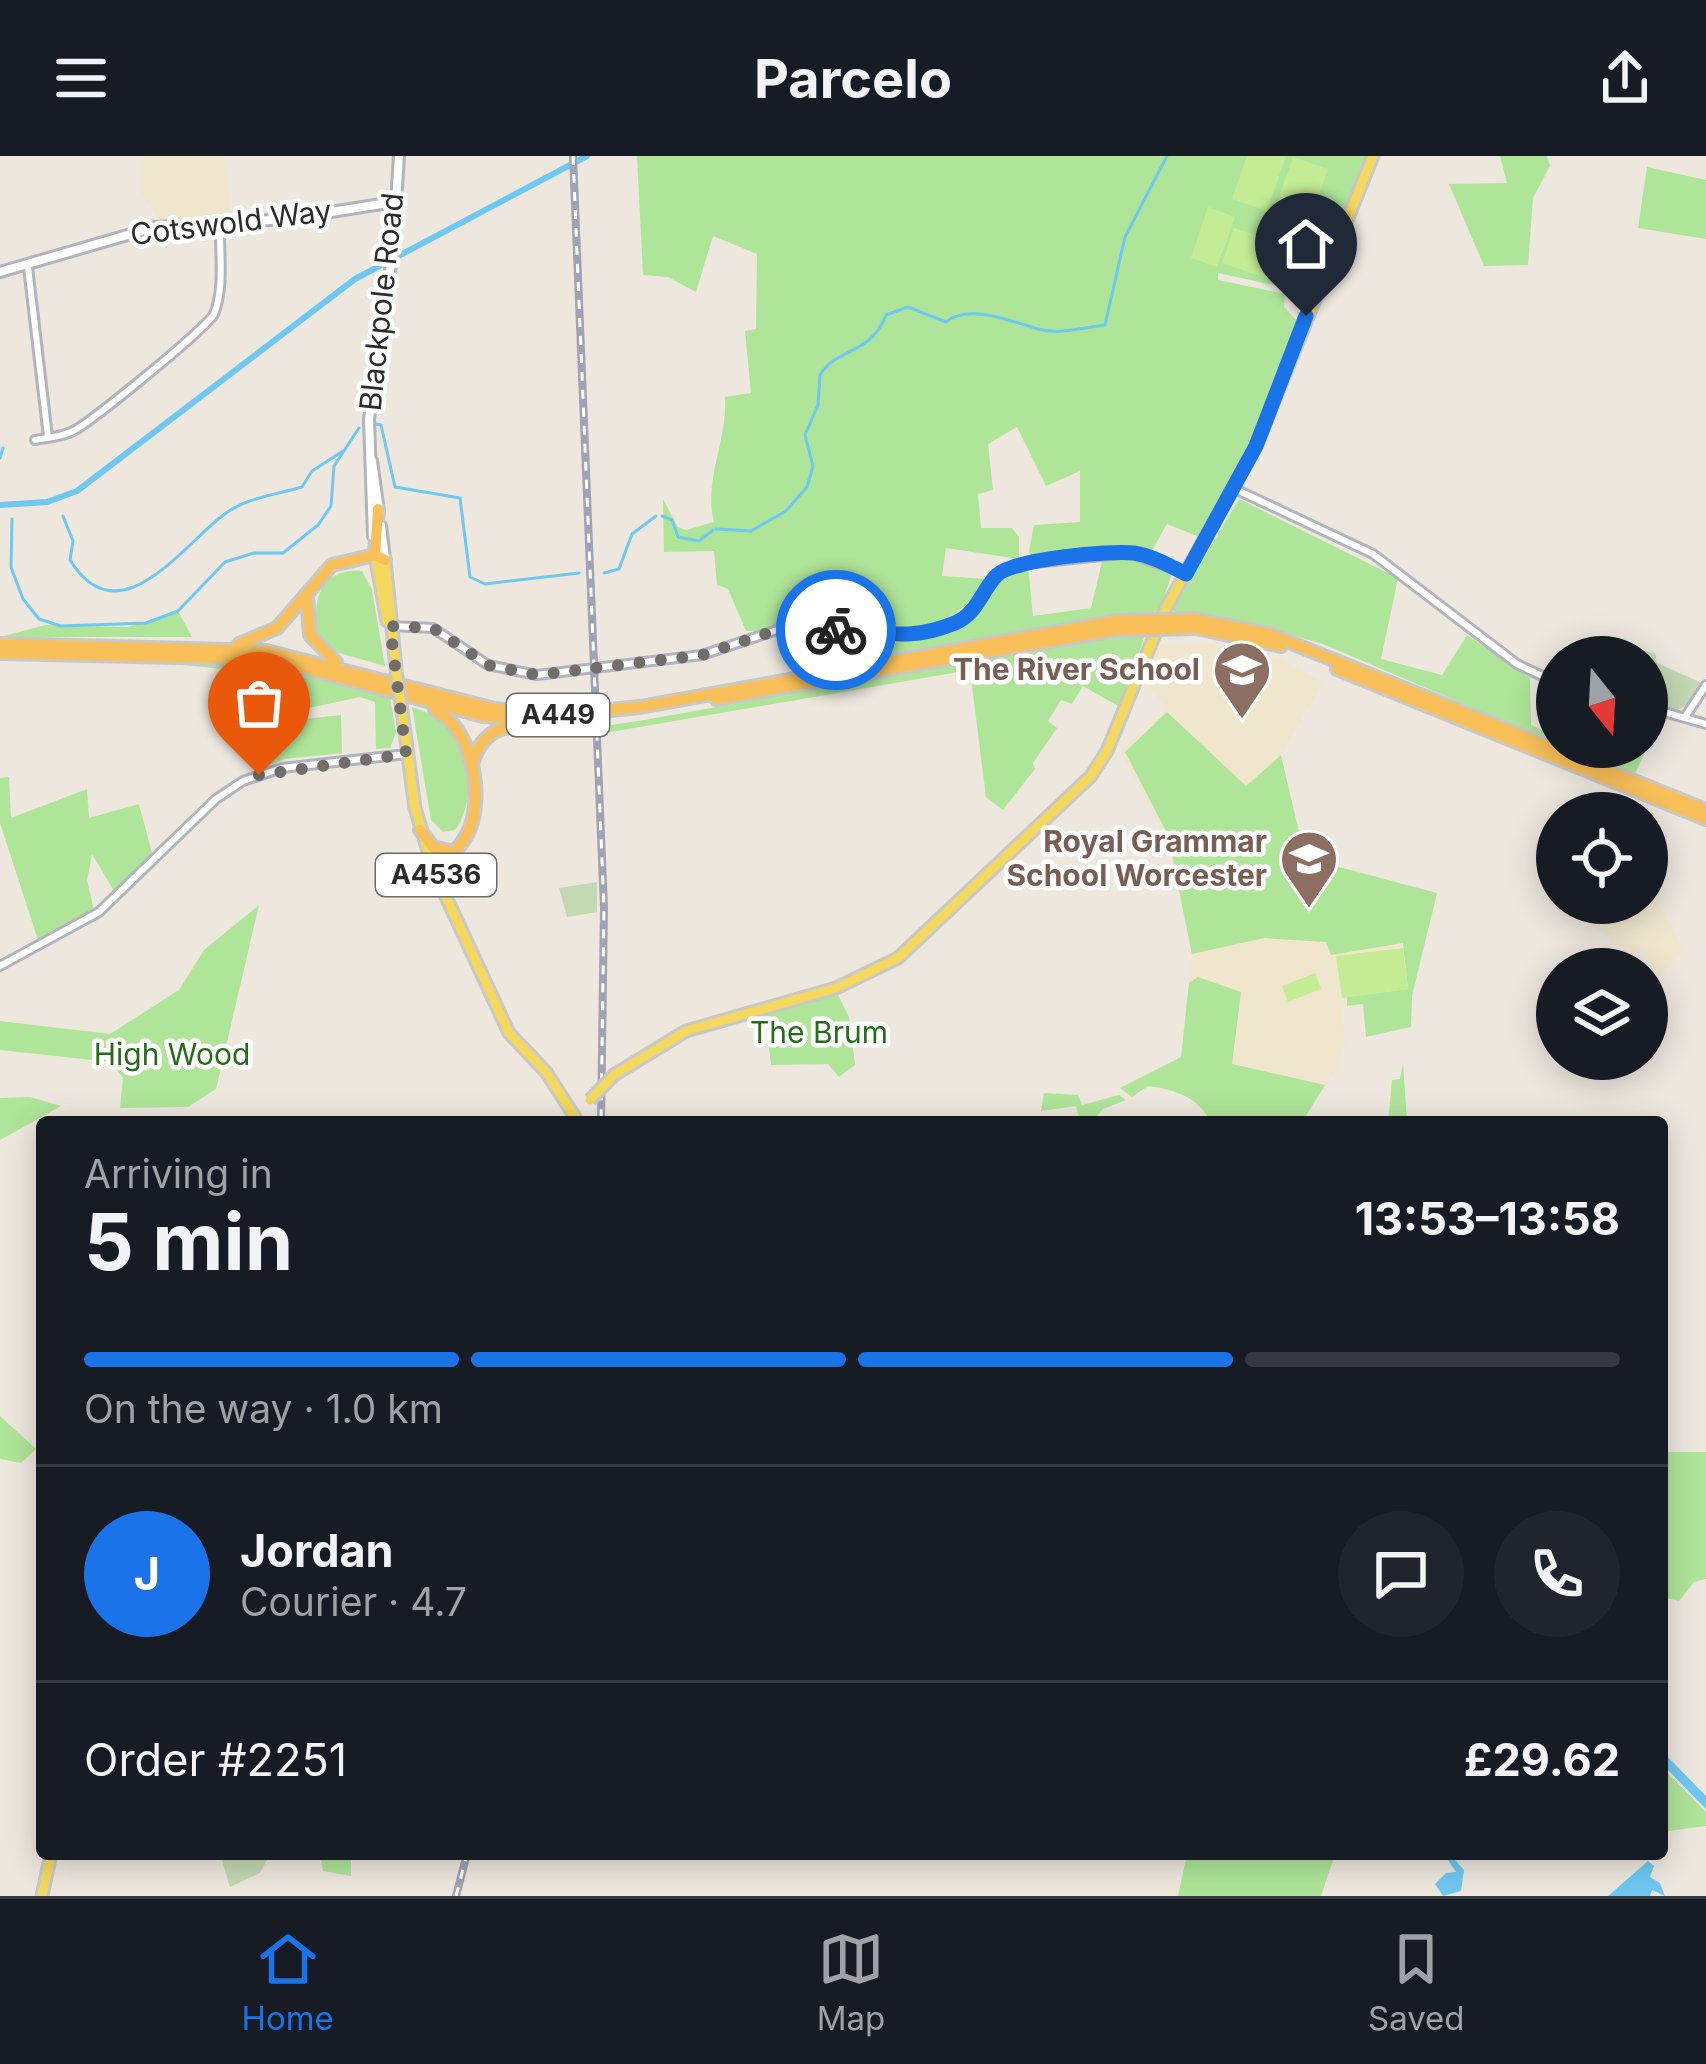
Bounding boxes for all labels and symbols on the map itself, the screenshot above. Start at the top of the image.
street label: Blackpole Road [352,191,410,413]
street label: Cotswold Way [128,192,334,252]
pin [1255,193,1357,316]
courier [776,570,896,690]
north arrow [1536,636,1668,768]
school or university icon: The River School [1211,639,1273,721]
place label: The River School [953,651,1200,687]
pin [208,652,310,775]
road number: A449 [507,694,609,736]
place label: Royal Grammar School Worcester [1006,823,1267,893]
school or university icon: Royal Grammar School Worcester [1278,828,1340,910]
road number: A4536 [376,854,496,896]
park label: The Brum [750,1014,888,1050]
park label: High Wood [94,1036,250,1072]

